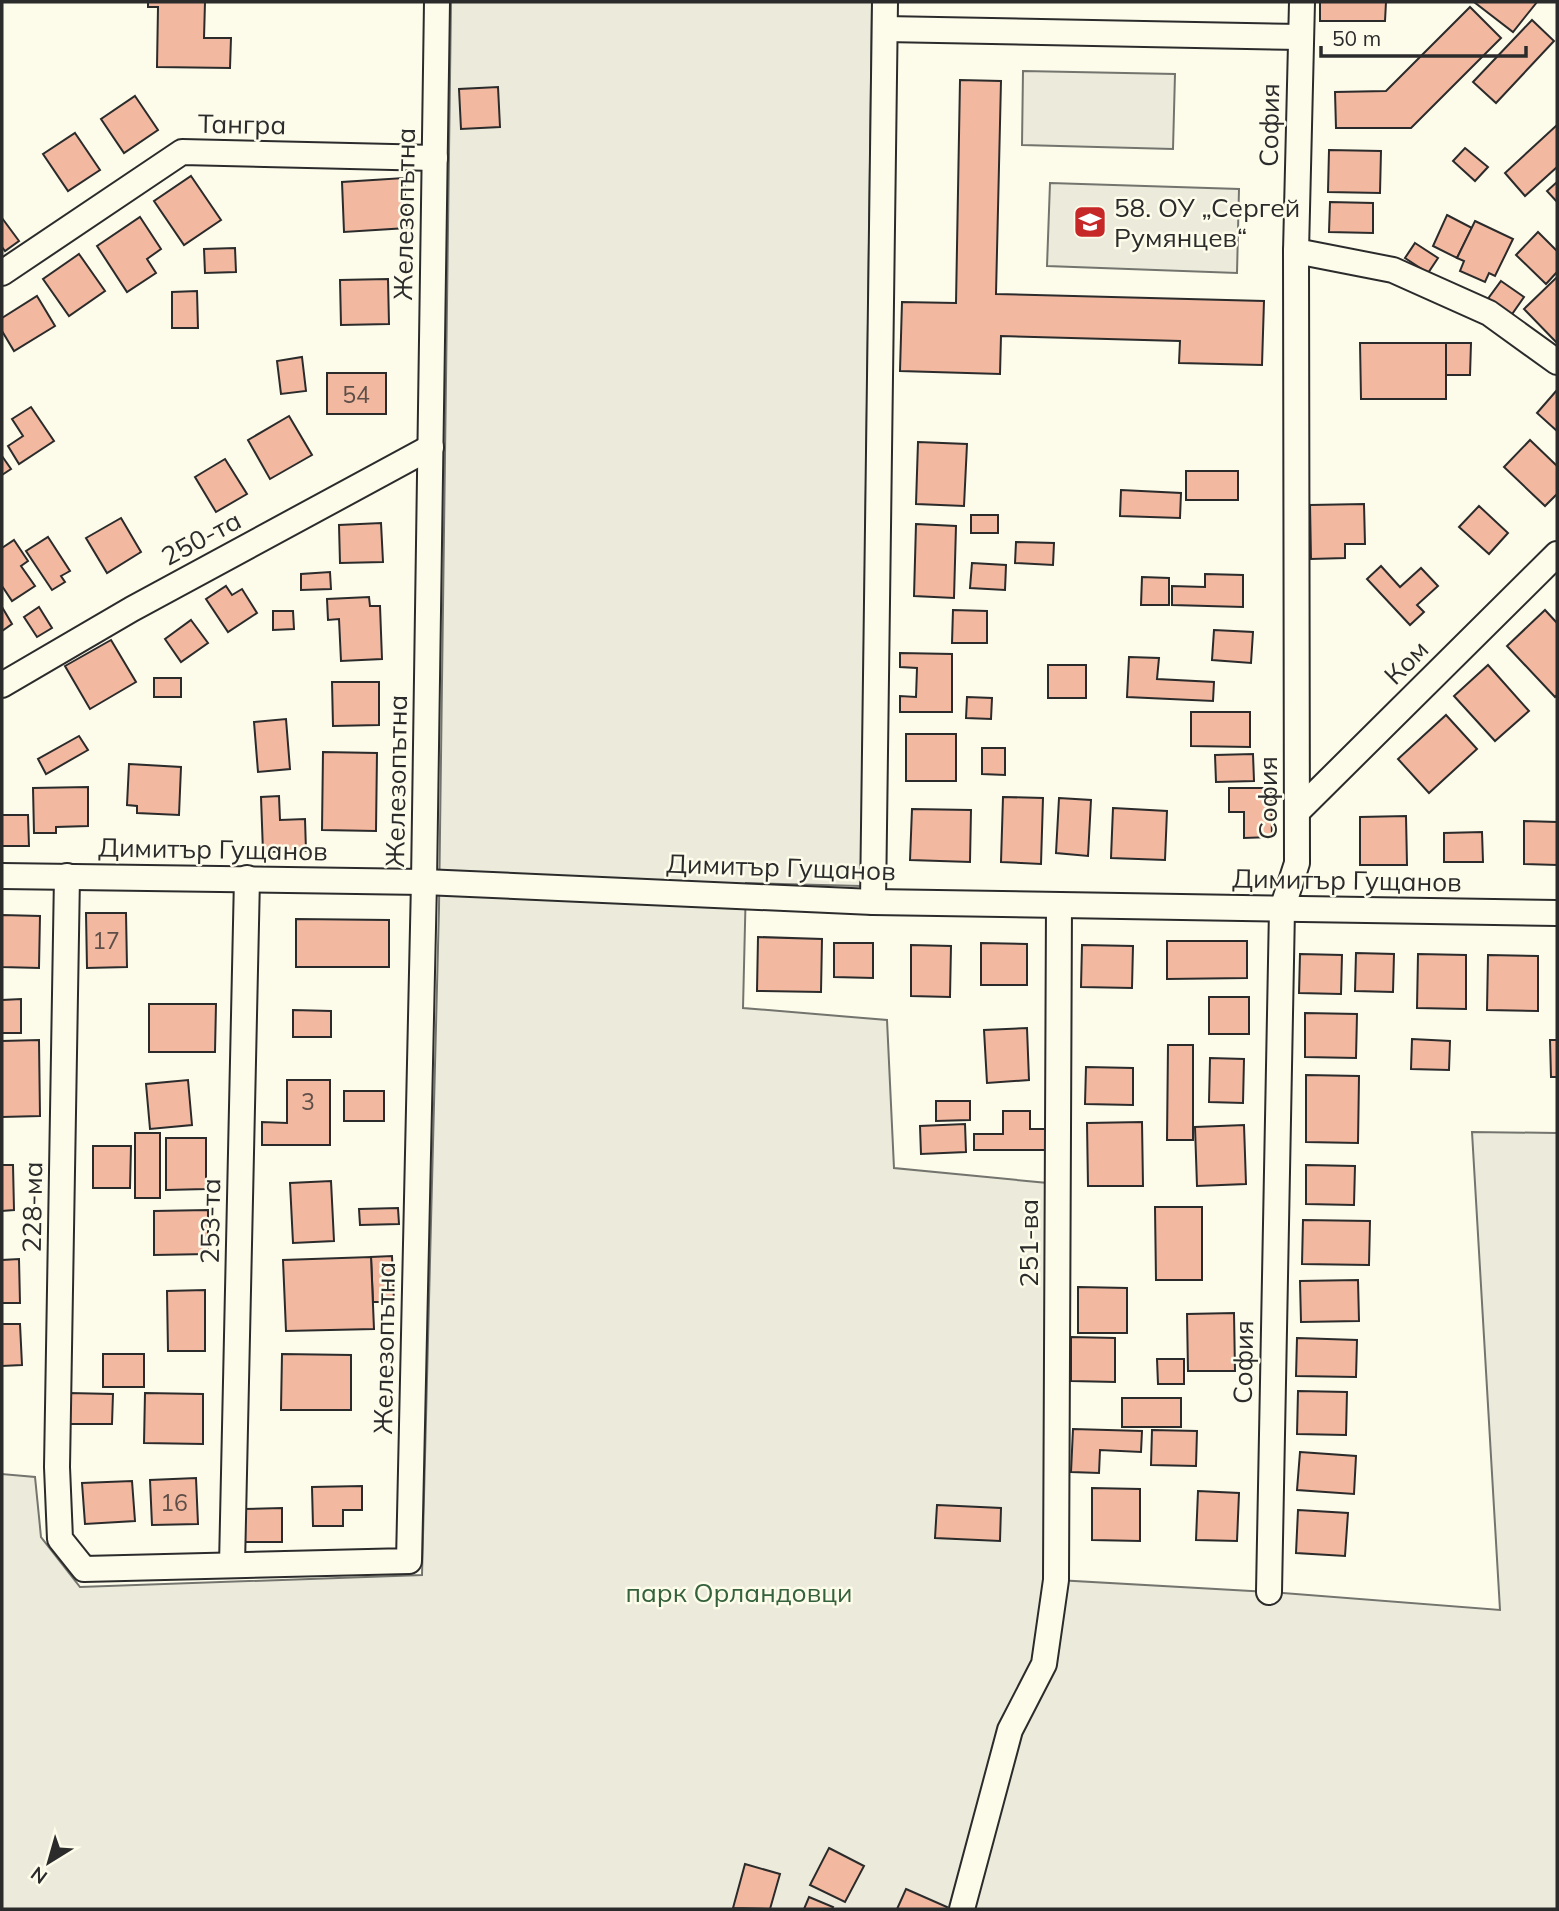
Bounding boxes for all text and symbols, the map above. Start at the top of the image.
scale bar [1321,14,1526,58]
text: 50 m [1332,25,1381,51]
street label: София [1252,83,1286,167]
street label: Тангра [198,107,286,141]
street label: Железопътна [386,127,422,301]
place label: 58. ОУ „Сергей Румянцев“ [1114,191,1300,254]
school or university icon: 58. ОУ „Сергей Румянцев“ [1071,203,1109,241]
house number: 54 [342,380,370,409]
street label: 250-та [155,503,247,573]
street label: Ком [1377,633,1435,691]
street label: Железопътна [378,694,414,868]
street label: София [1251,756,1284,840]
street label: Димитър Гущанов [98,830,328,868]
street label: Димитър Гущанов [666,847,896,887]
street label: Димитър Гущанов [1232,861,1462,899]
house number: 17 [92,926,120,955]
house number: 3 [301,1087,315,1116]
street label: 228-ма [15,1161,49,1253]
street label: 253-та [193,1178,227,1264]
street label: 251-ва [1012,1199,1045,1287]
street label: Железопътна [366,1261,402,1435]
street label: София [1226,1320,1260,1404]
house number: 16 [160,1488,188,1517]
park label: парк Орландовци [625,1576,853,1609]
north arrow [14,1827,84,1897]
text: N [26,1862,52,1889]

